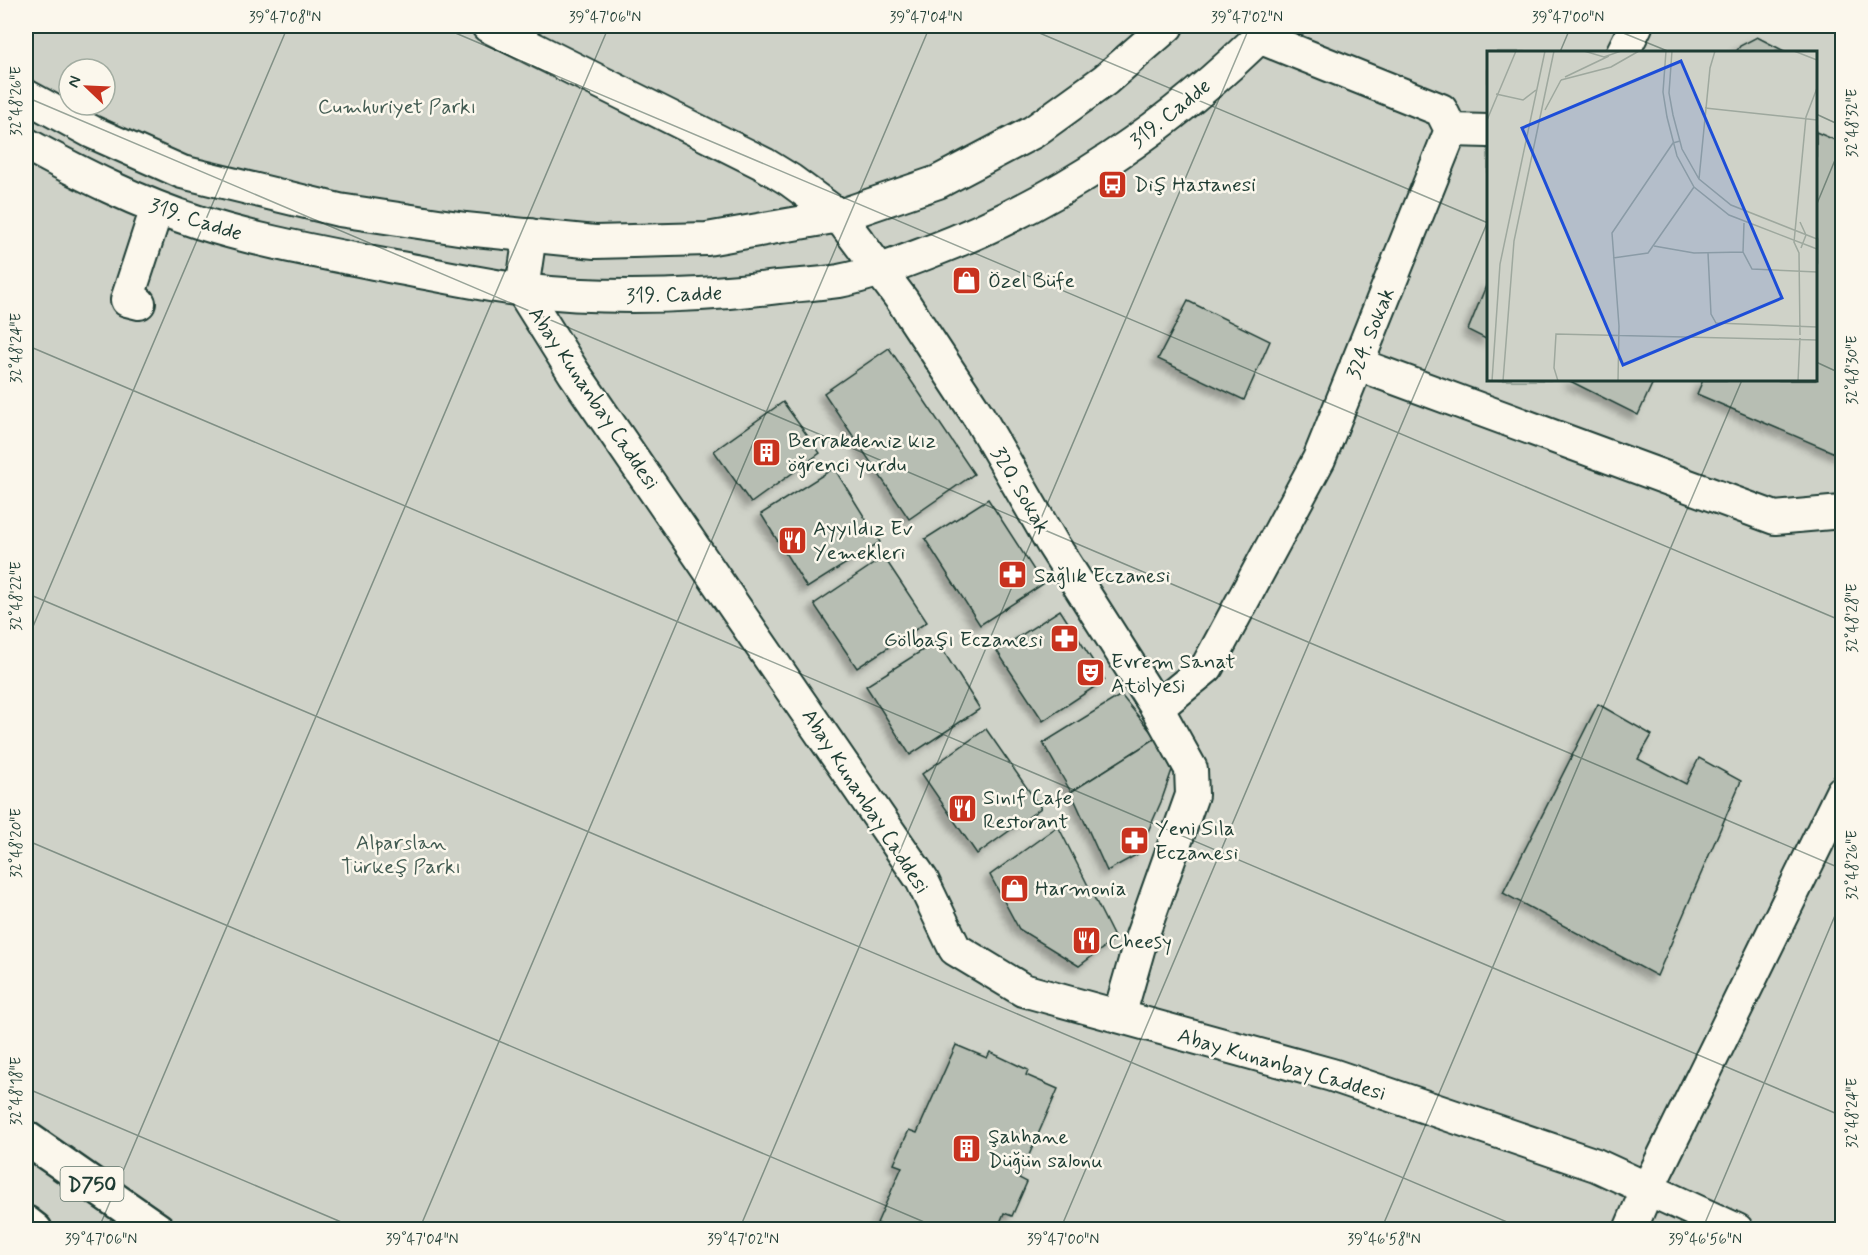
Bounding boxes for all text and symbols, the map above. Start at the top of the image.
text: 39°47'08"N [249,8,321,28]
text: 39°47'06"N [569,8,641,28]
text: 39°47'04"N [889,8,963,28]
text: 39°47'02"N [1211,8,1283,28]
text: 39°47'00"N [1532,8,1604,28]
inset map [1487,51,1817,381]
north arrow [57,57,117,117]
text: 32°48'26"E [7,66,27,136]
text: N [63,73,86,91]
street label: 319. Cadde [1124,73,1217,155]
text: 32°48'32"E [1843,88,1863,157]
park label: Cumhuriyet Parkı [318,93,476,121]
bus stop icon: Diş Hastanesi [1097,168,1129,200]
place label: Diş Hastanesi [1134,171,1256,199]
street label: 319. Cadde [146,192,246,248]
shop icon: Özel Büfe [951,264,983,296]
place label: Özel Büfe [988,267,1075,295]
street label: 319. Cadde [625,279,723,311]
street label: 324. Sokak [1340,284,1402,383]
street label: Abay Kunanbay Caddesi [521,302,665,496]
text: 32°48'24"E [7,312,27,383]
text: 32°48'30"E [1843,335,1863,405]
place label: Berrakdeniz kız öğrenci yurdu [788,427,936,479]
building icon: Berrakdeniz kız öğrenci yurdu [751,436,783,468]
street label: 320. Sokak [984,442,1056,539]
place label: Ayyıldız Ev Yemekleri [813,515,913,567]
restaurant icon: Ayyıldız Ev Yemekleri [776,524,808,556]
pharmacy icon: Sağlık Eczanesi [997,559,1029,591]
text: 32°48'22"E [7,561,27,631]
place label: Sağlık Eczanesi [1034,562,1170,590]
text: 32°48'28"E [1843,583,1863,653]
pharmacy icon: Gölbaşı Eczanesi [1048,623,1080,655]
place label: Gölbaşı Eczanesi [884,626,1043,654]
place label: Evrem Sanat Atölyesi [1111,648,1235,700]
theatre icon: Evrem Sanat Atölyesi [1074,657,1106,689]
street label: Abay Kunanbay Caddesi [795,704,936,899]
place label: Sınıf Cafe Restorant [983,784,1072,836]
restaurant icon: Sınıf Cafe Restorant [946,793,978,825]
text: 32°48'20"E [7,808,27,878]
place label: Yeni Sıla Eczanesi [1155,815,1239,867]
pharmacy icon: Yeni Sıla Eczanesi [1118,824,1150,856]
park label: Alparslan Türkeş Parkı [341,829,461,881]
text: 32°48'26"E [1843,830,1863,900]
shop icon: Harmonia [998,872,1030,904]
place label: Harmonia [1035,875,1127,903]
restaurant icon: Cheesy [1071,925,1103,957]
place label: Cheesy [1108,928,1172,956]
street label: Abay Kunanbay Caddesi [1174,1022,1389,1108]
text: 32°48'18"E [7,1056,27,1126]
text: 32°48'24"E [1843,1077,1863,1148]
place label: Şahhane Düğün salonu [988,1123,1103,1175]
building icon: Şahhane Düğün salonu [951,1132,983,1164]
road number: D750 [60,1167,124,1201]
text: 39°47'06"N [65,1230,137,1250]
text: 39°47'04"N [385,1230,459,1250]
text: 39°47'02"N [707,1230,779,1250]
text: 39°47'00"N [1027,1230,1099,1250]
text: 39°46'58"N [1347,1230,1421,1250]
text: 39°46'56"N [1668,1230,1742,1250]

